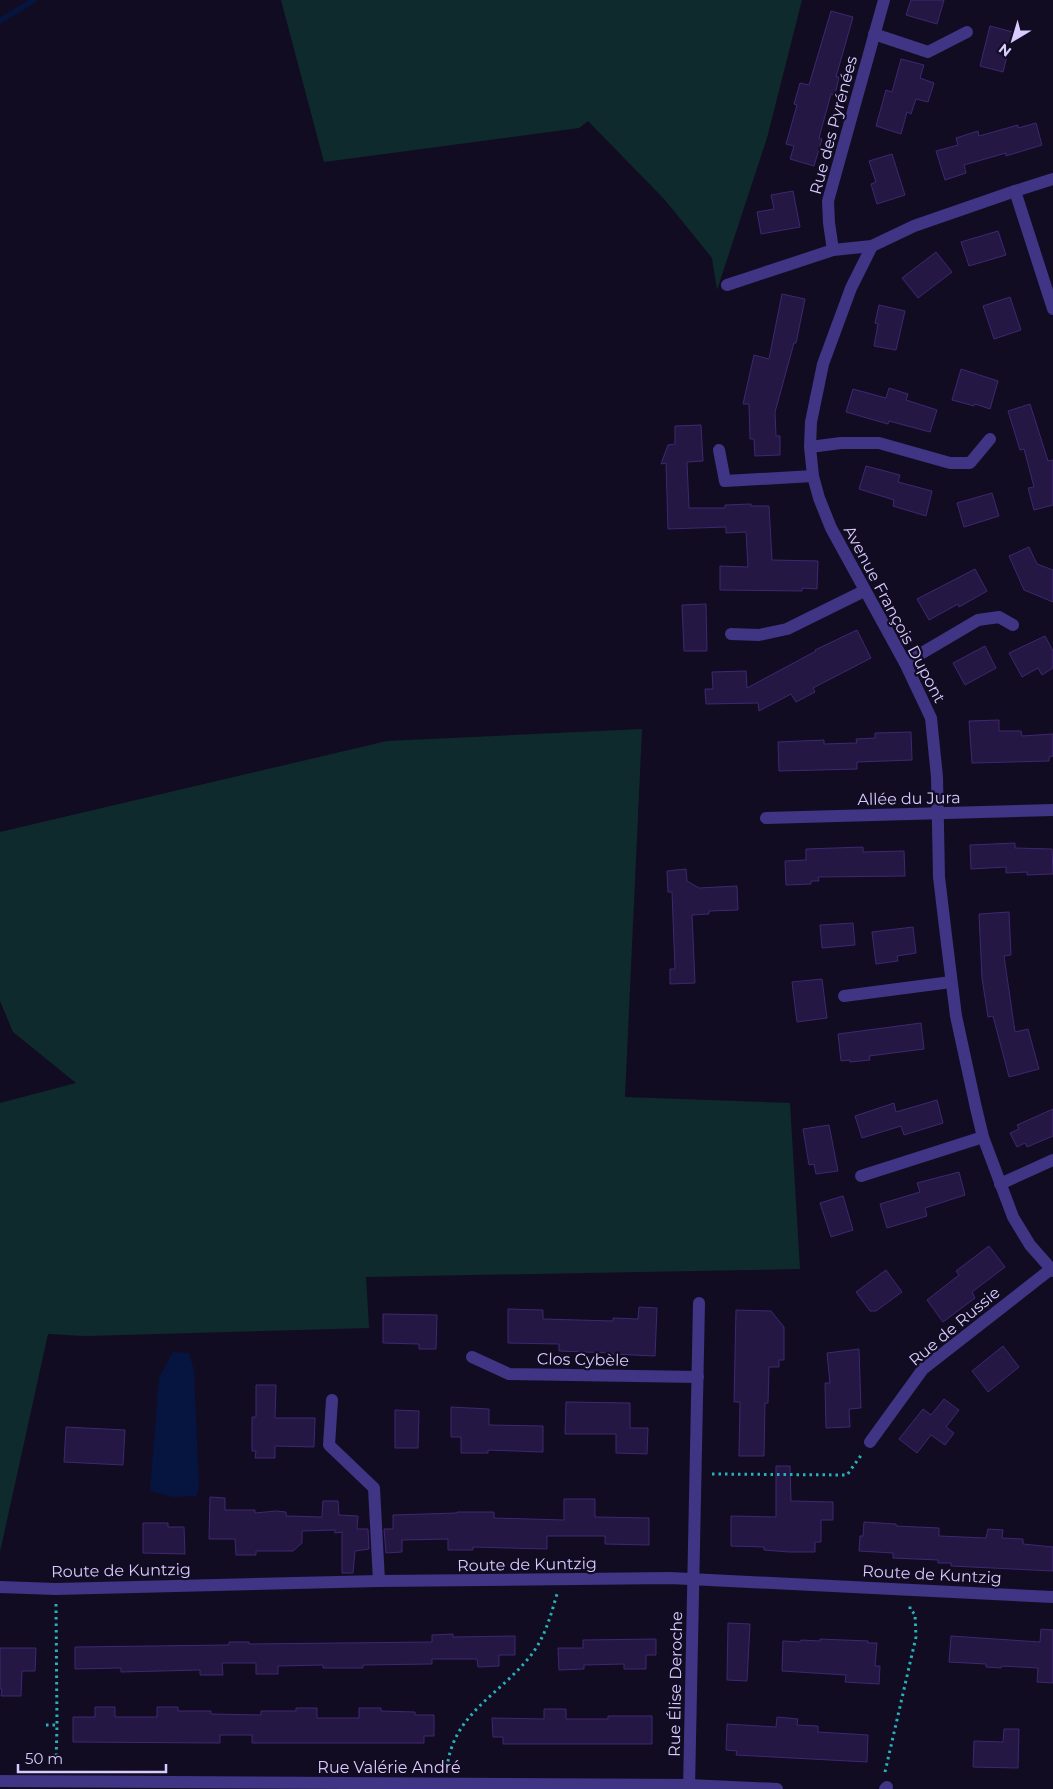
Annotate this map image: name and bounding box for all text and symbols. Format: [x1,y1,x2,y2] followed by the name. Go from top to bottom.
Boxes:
[988,15,1038,65] north arrow
[995,40,1015,61] text: N
[806,54,861,197] street label: Rue des Pyrénées
[840,522,950,707] street label: Avenue François Dupont
[857,788,961,809] street label: Allée du Jura
[905,1283,1004,1370] street label: Rue de Russie
[537,1349,629,1370] street label: Clos Cybèle
[457,1554,597,1575] street label: Route de Kuntzig
[51,1560,191,1581] street label: Route de Kuntzig
[862,1561,1002,1588] street label: Route de Kuntzig
[665,1611,686,1757] street label: Rue Élise Deroche
[18,1742,165,1774] scale bar
[25,1749,63,1768] text: 50 m
[317,1758,461,1777] street label: Rue Valérie André

